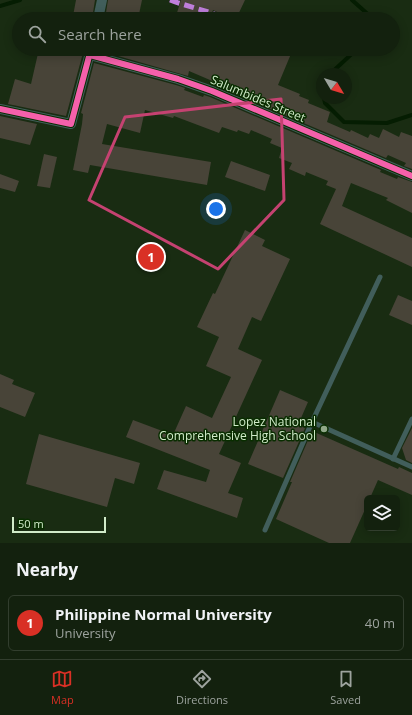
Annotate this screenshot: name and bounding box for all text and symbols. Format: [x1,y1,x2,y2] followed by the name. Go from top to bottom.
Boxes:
[12,12,400,56] search box
[26,23,48,45] icon: search
[58,24,142,44] text: Search here
[316,68,352,104] north arrow
[208,71,308,126] street label: Salumbides Street
[206,199,226,219] your location
[138,242,164,272] pin: 1
[159,413,316,444] place label: Lopez National Comprehensive High School
[319,424,329,434] marker: Lopez National Comprehensive High School
[364,495,400,531] map controls
[364,495,400,531] button: layers
[12,515,106,534] scale bar
[18,516,44,531] text: 50 m
[16,558,78,581] text: Nearby
[55,604,272,624] text: Philippine Normal University
[26,614,34,632] text: 1
[365,614,395,632] text: 40 m
[55,624,115,642] text: University
[51,668,74,707] tab: Map
[176,668,228,707] tab: Directions
[330,668,361,707] tab: Saved

